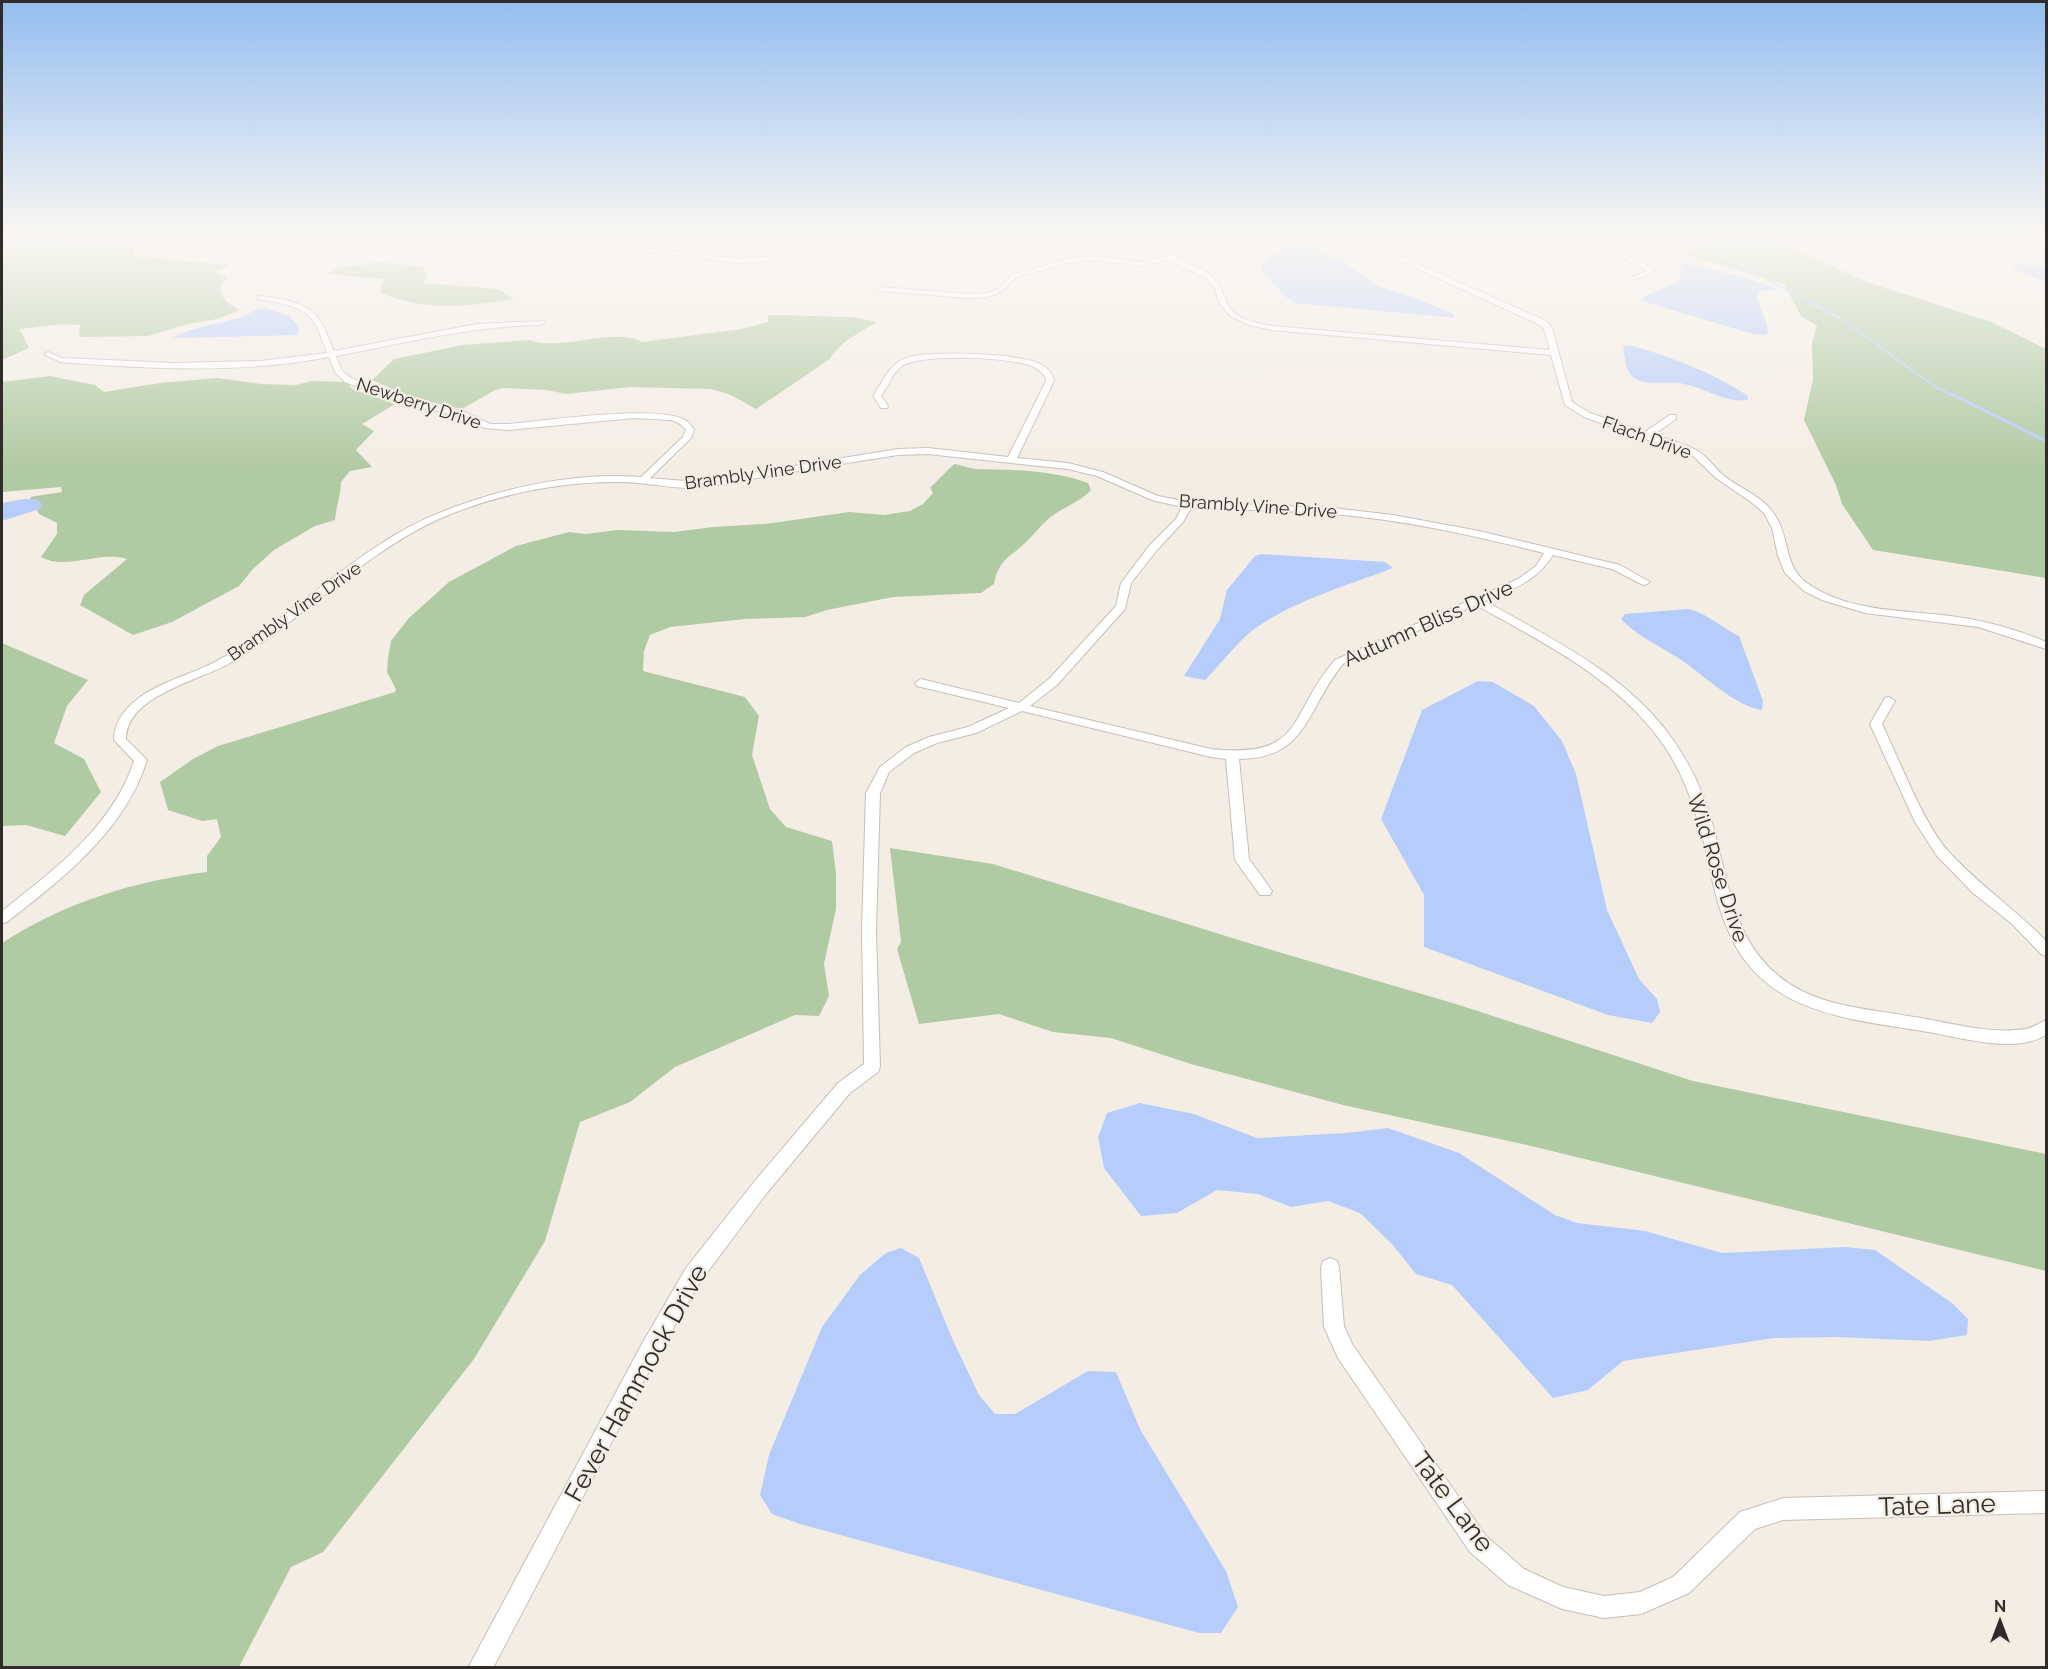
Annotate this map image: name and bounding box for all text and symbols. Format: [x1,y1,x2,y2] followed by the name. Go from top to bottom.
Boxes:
[354,373,484,433] street label: Newberry Drive
[1600,411,1695,463] street label: Flach Drive
[683,451,843,493] street label: Brambly Vine Drive
[1178,490,1338,522] street label: Brambly Vine Drive
[223,557,365,665] street label: Brambly Vine Drive
[1339,574,1517,672] street label: Autumn Bliss Drive
[1682,791,1754,945] street label: Wild Rose Drive
[558,1259,714,1507] street label: Fever Hammock Drive
[1406,1446,1500,1558] street label: Tate Lane
[1878,1488,1996,1522] street label: Tate Lane
[1970,1591,2030,1651] north arrow
[1994,1597,2006,1616] text: N

